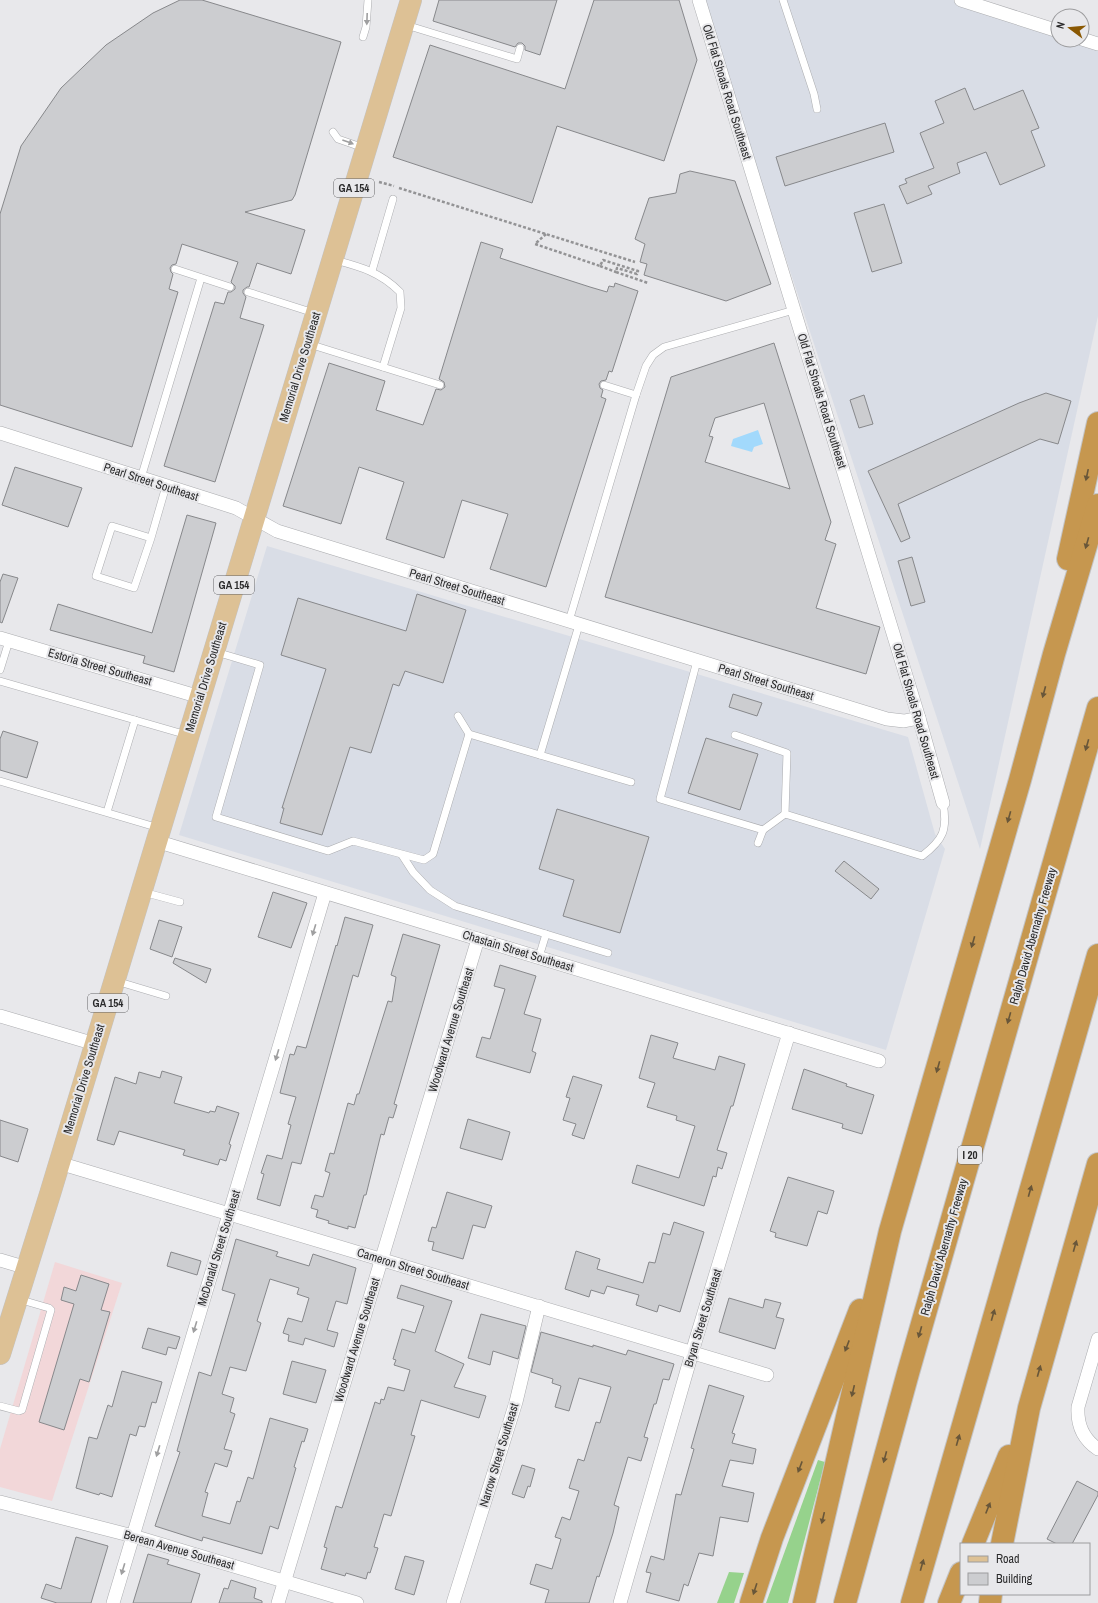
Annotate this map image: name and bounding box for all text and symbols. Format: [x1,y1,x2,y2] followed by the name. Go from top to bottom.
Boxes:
[1050,8,1090,48] north arrow
[363,13,370,25] one-way arrow
[1053,20,1068,30] text: N
[699,22,755,162] street label: Old Flat Shoals Road Southeast
[343,140,355,146] one-way arrow
[334,179,374,197] road number: GA 154
[276,310,324,424] street label: Memorial Drive Southeast
[794,331,850,471] street label: Old Flat Shoals Road Southeast
[101,459,201,505] street label: Pearl Street Southeast
[1083,469,1089,481] one-way arrow
[1084,537,1090,549] one-way arrow
[407,565,507,609] street label: Pearl Street Southeast
[214,576,254,594] road number: GA 154
[182,620,230,734] street label: Memorial Drive Southeast
[889,641,943,781] street label: Old Flat Shoals Road Southeast
[46,645,154,690] street label: Estoria Street Southeast
[716,660,816,704] street label: Pearl Street Southeast
[1040,686,1046,698] one-way arrow
[1084,739,1090,751] one-way arrow
[1006,811,1012,823] one-way arrow
[1006,866,1060,1006] street label: Ralph David Abernathy Freeway
[311,924,317,936] one-way arrow
[460,926,576,976] street label: Chastain Street Southeast
[970,936,976,948] one-way arrow
[424,966,478,1094] street label: Woodward Avenue Southeast
[88,994,128,1012] road number: GA 154
[1006,1012,1012,1024] one-way arrow
[60,1022,108,1136] street label: Memorial Drive Southeast
[274,1049,280,1061] one-way arrow
[935,1061,941,1073] one-way arrow
[958,1146,982,1164] road number: I 20
[917,1177,971,1317] street label: Ralph David Abernathy Freeway
[1027,1184,1033,1197] one-way arrow
[194,1188,244,1308] street label: McDonald Street Southeast
[1072,1240,1078,1252] one-way arrow
[355,1244,471,1294] street label: Cameron Street Southeast
[680,1267,726,1369] street label: Bryan Street Southeast
[330,1276,384,1404] street label: Woodward Avenue Southeast
[990,1309,996,1321] one-way arrow
[192,1321,198,1333] one-way arrow
[917,1326,923,1338] one-way arrow
[843,1340,849,1352] one-way arrow
[1036,1365,1042,1377] one-way arrow
[850,1385,856,1397] one-way arrow
[476,1401,522,1509] street label: Narrow Street Southeast
[955,1434,961,1446] one-way arrow
[155,1446,161,1458] one-way arrow
[882,1451,888,1463] one-way arrow
[796,1461,802,1473] one-way arrow
[985,1501,991,1513] one-way arrow
[820,1512,826,1524] one-way arrow
[122,1527,236,1573] street label: Berean Avenue Southeast
[960,1543,1090,1595] legend
[996,1551,1020,1567] text: Road
[919,1559,925,1571] one-way arrow
[120,1564,126,1576] one-way arrow
[996,1571,1033,1587] text: Building
[752,1583,758,1595] one-way arrow

